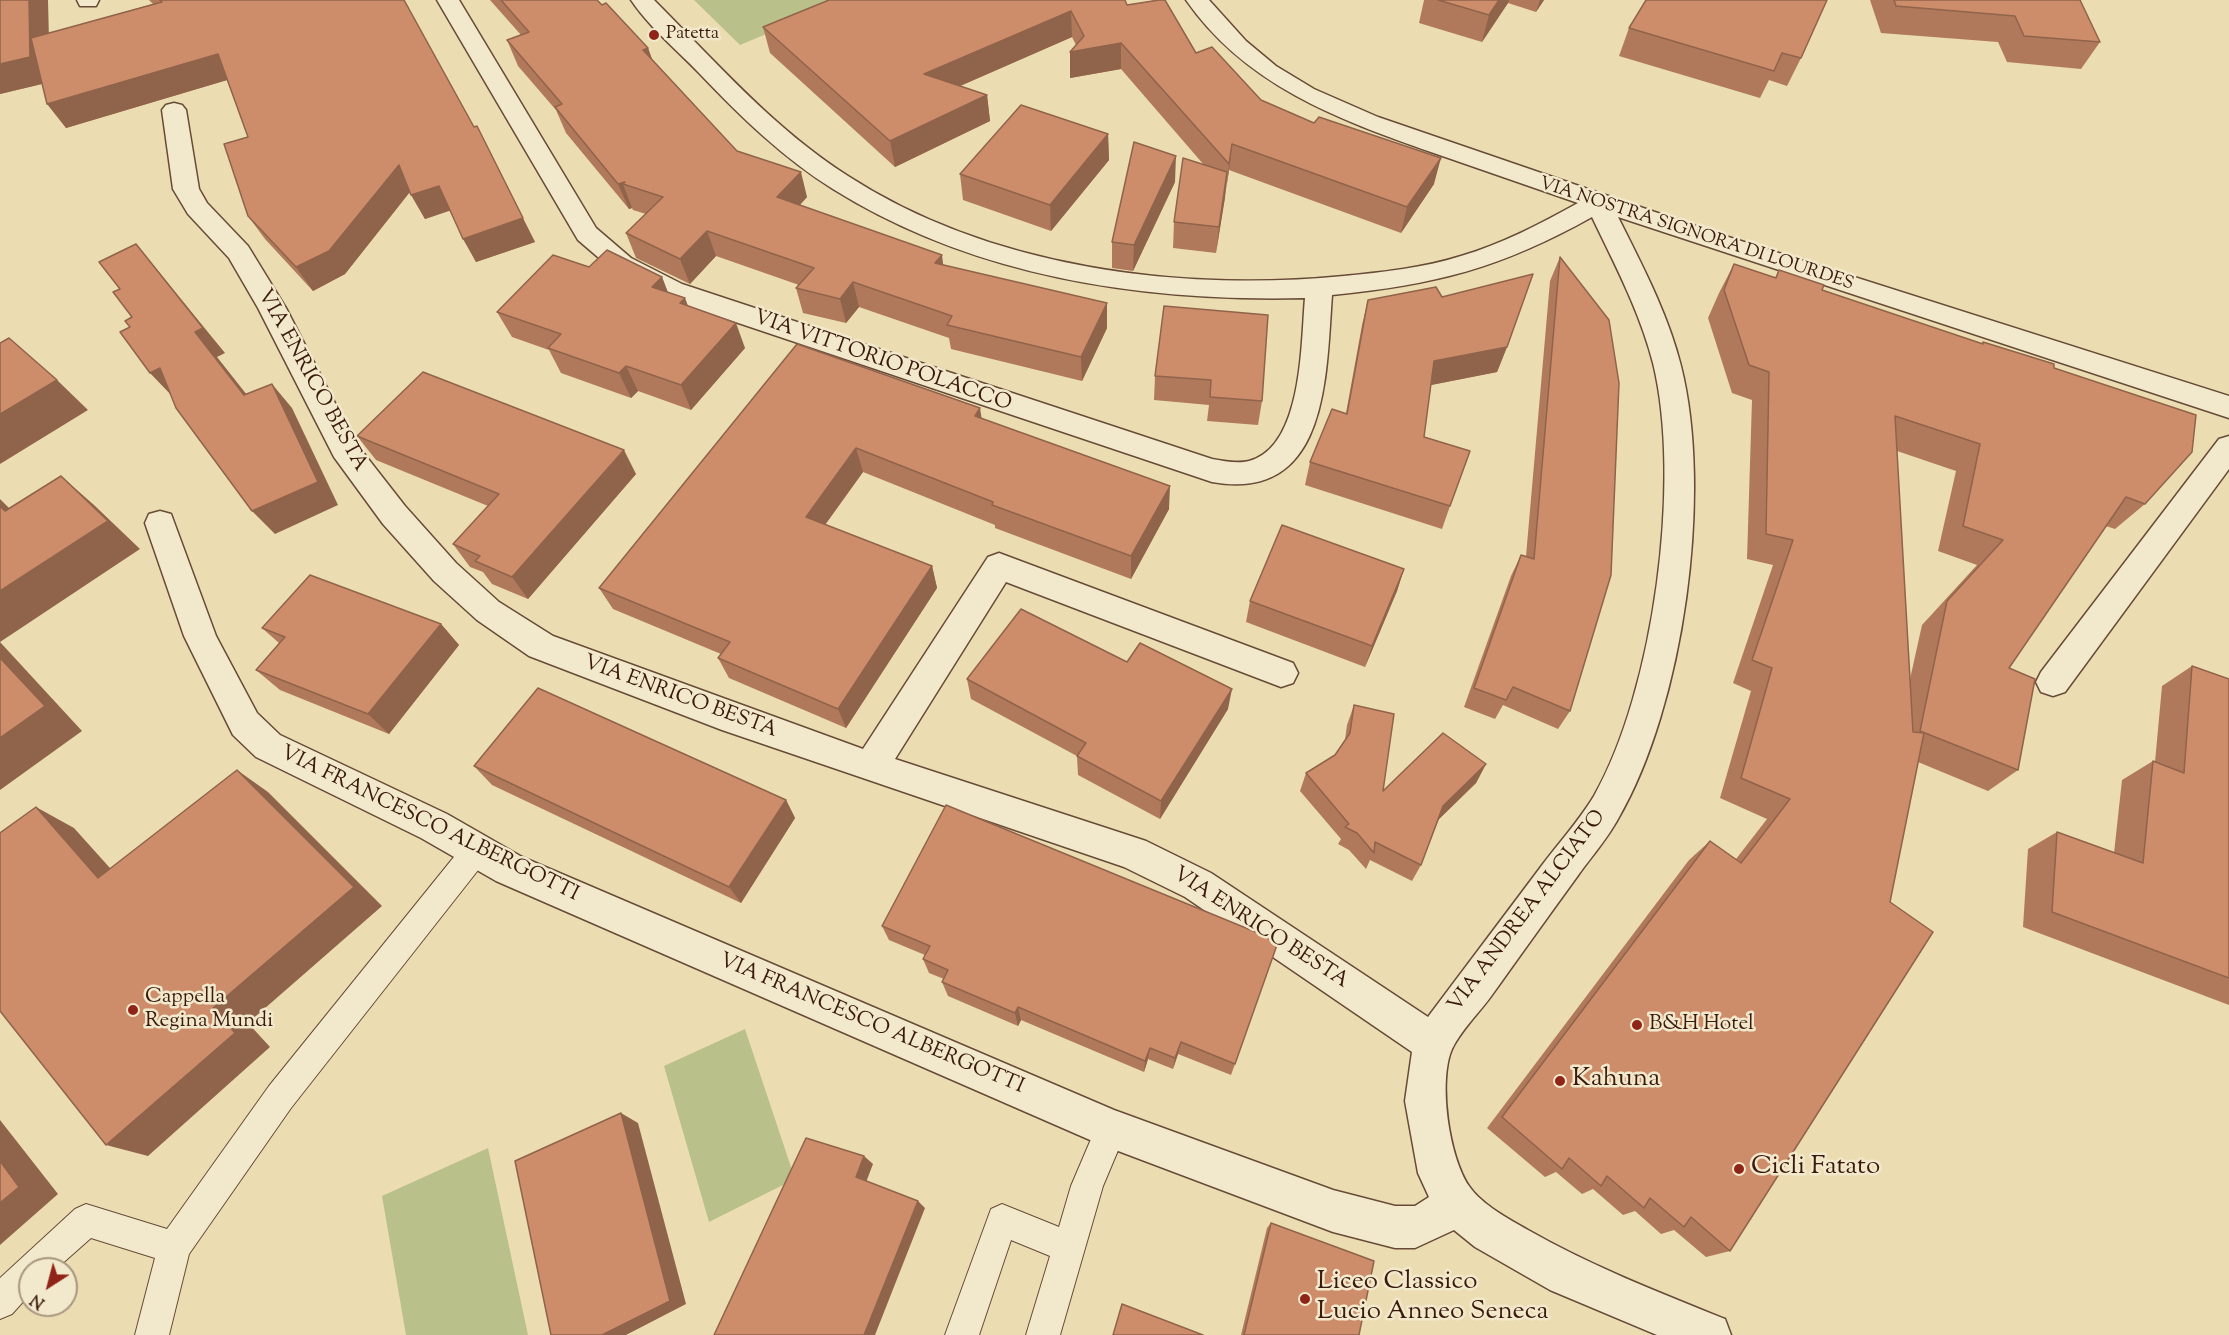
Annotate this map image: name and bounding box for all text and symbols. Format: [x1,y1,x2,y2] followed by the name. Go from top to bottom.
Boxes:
[666,24,719,46] place label: Patetta
[647,28,661,42] marker: Patetta
[1536,174,1856,296] street label: VIA NOSTRA SIGNORA DI LOURDES
[250,285,372,477] street label: VIA ENRICO BESTA
[750,306,1014,418] street label: VIA VITTORIO POLACCO
[580,651,780,745] street label: VIA ENRICO BESTA
[276,742,582,908] street label: VIA FRANCESCO ALBERGOTTI
[1444,806,1612,1018] street label: VIA ANDREA ALCIATO
[1167,863,1353,995] street label: VIA ENRICO BESTA
[715,949,1027,1101] street label: VIA FRANCESCO ALBERGOTTI
[145,985,273,1035] place label: Cappella Regina Mundi
[126,1003,140,1017] marker: Cappella Regina Mundi
[1649,1012,1754,1038] place label: B&H Hotel
[1630,1018,1644,1032] marker: B&H Hotel
[1572,1065,1660,1097] place label: Kahuna
[1553,1074,1567,1088] marker: Kahuna
[1751,1153,1880,1185] place label: Cicli Fatato
[1732,1162,1746,1176] marker: Cicli Fatato
[18,1257,78,1317] north arrow
[1317,1268,1548,1330] place label: Liceo Classico Lucio Anneo Seneca
[26,1287,50,1313] text: N
[1298,1292,1312,1306] marker: Liceo Classico Lucio Anneo Seneca

